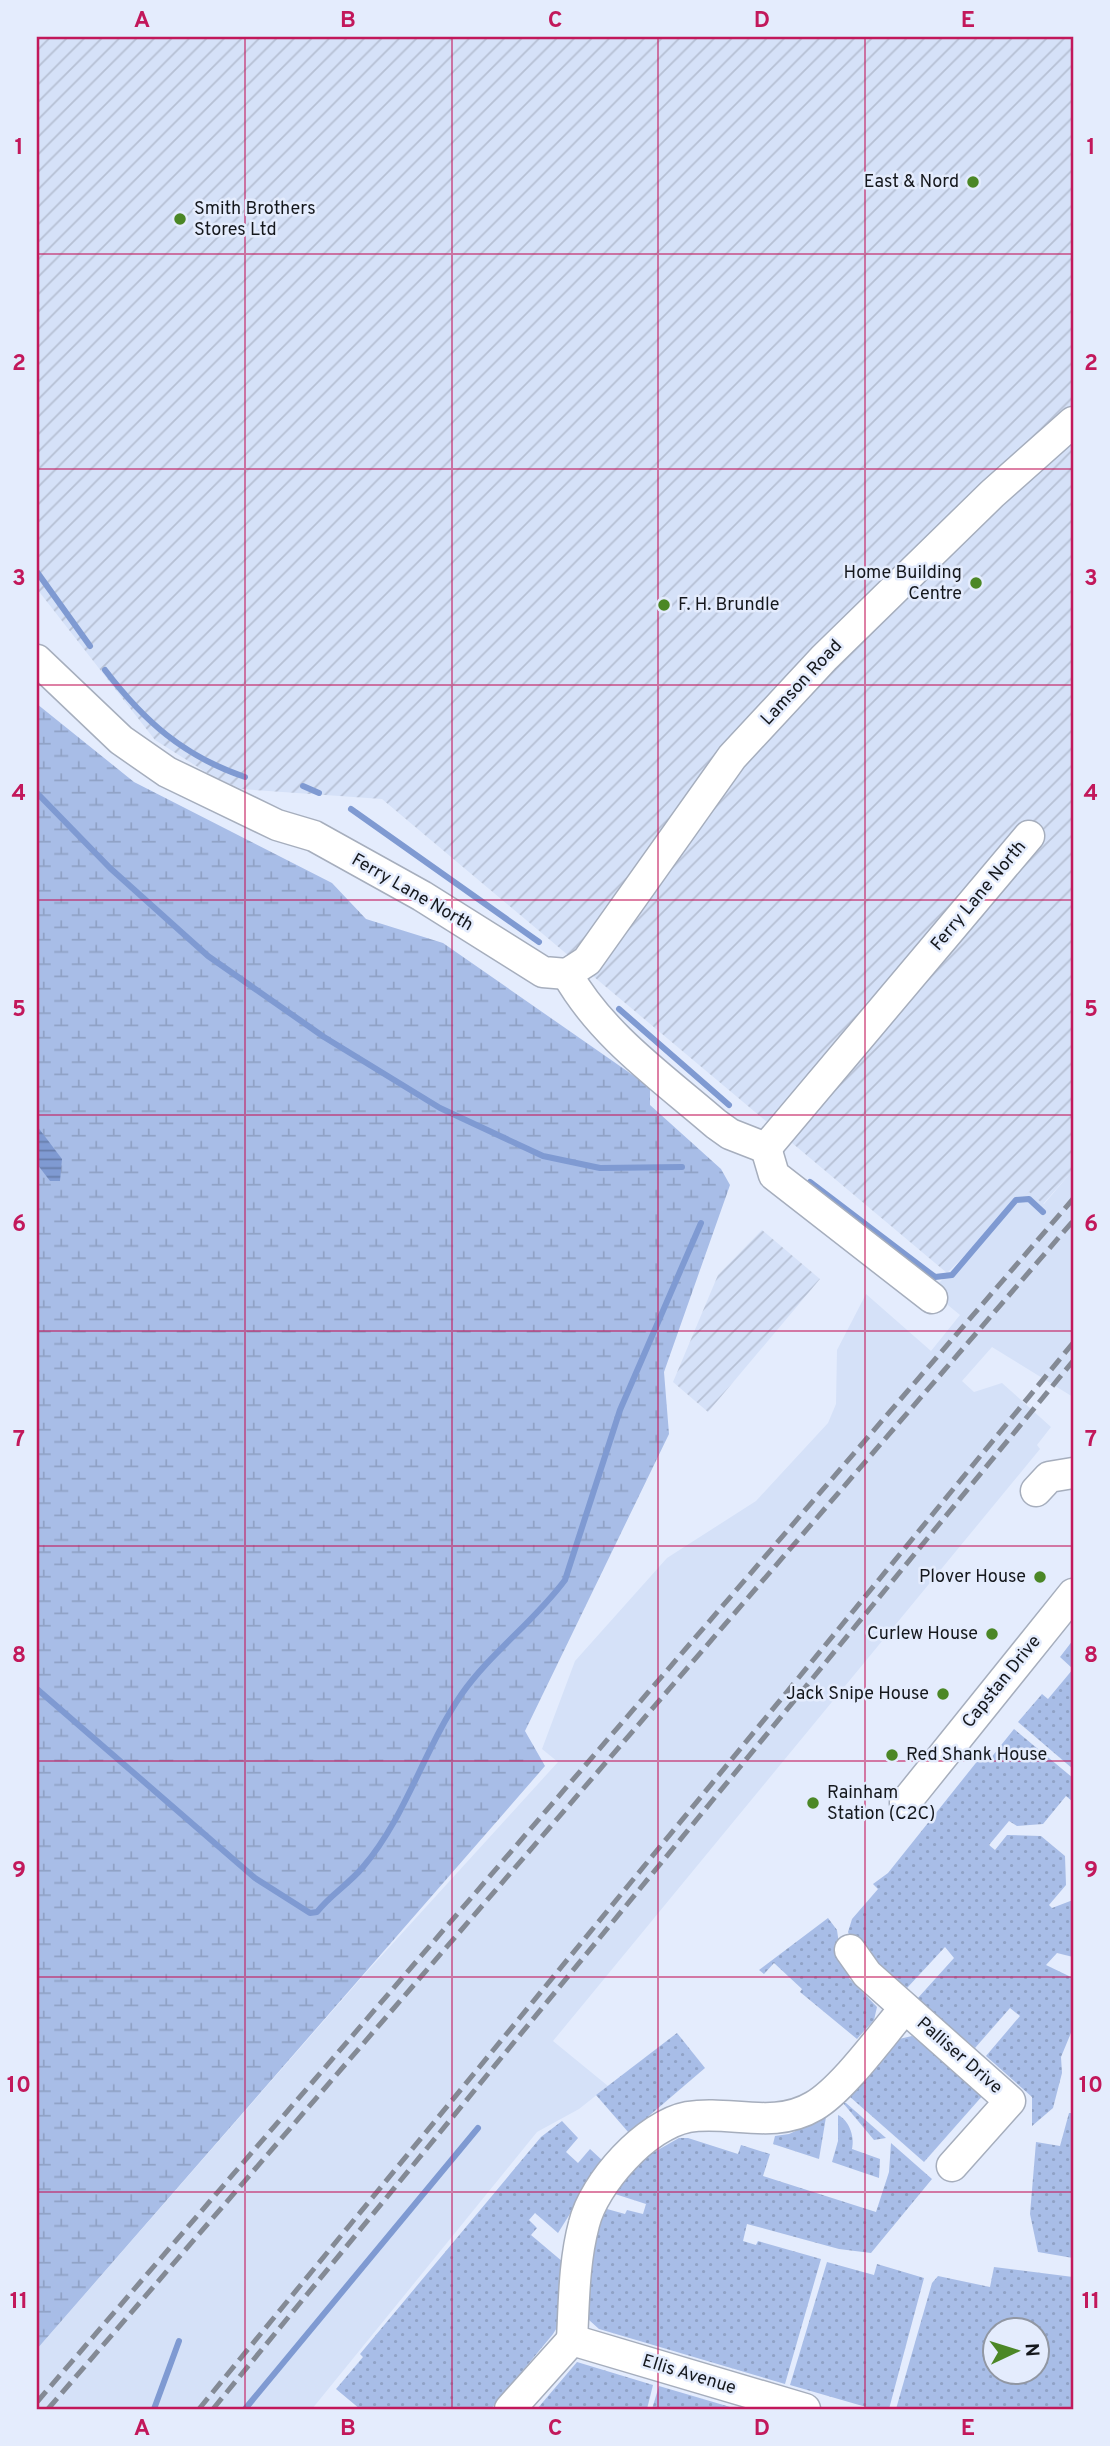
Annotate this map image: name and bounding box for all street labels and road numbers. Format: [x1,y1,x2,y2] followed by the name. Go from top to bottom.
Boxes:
[756,635,848,731] street label: Lamson Road
[926,836,1032,956] street label: Ferry Lane North
[347,849,477,937] street label: Ferry Lane North
[958,1631,1046,1733] street label: Capstan Drive
[911,2012,1007,2100] street label: Palliser Drive
[639,2350,739,2400] street label: Ellis Avenue

